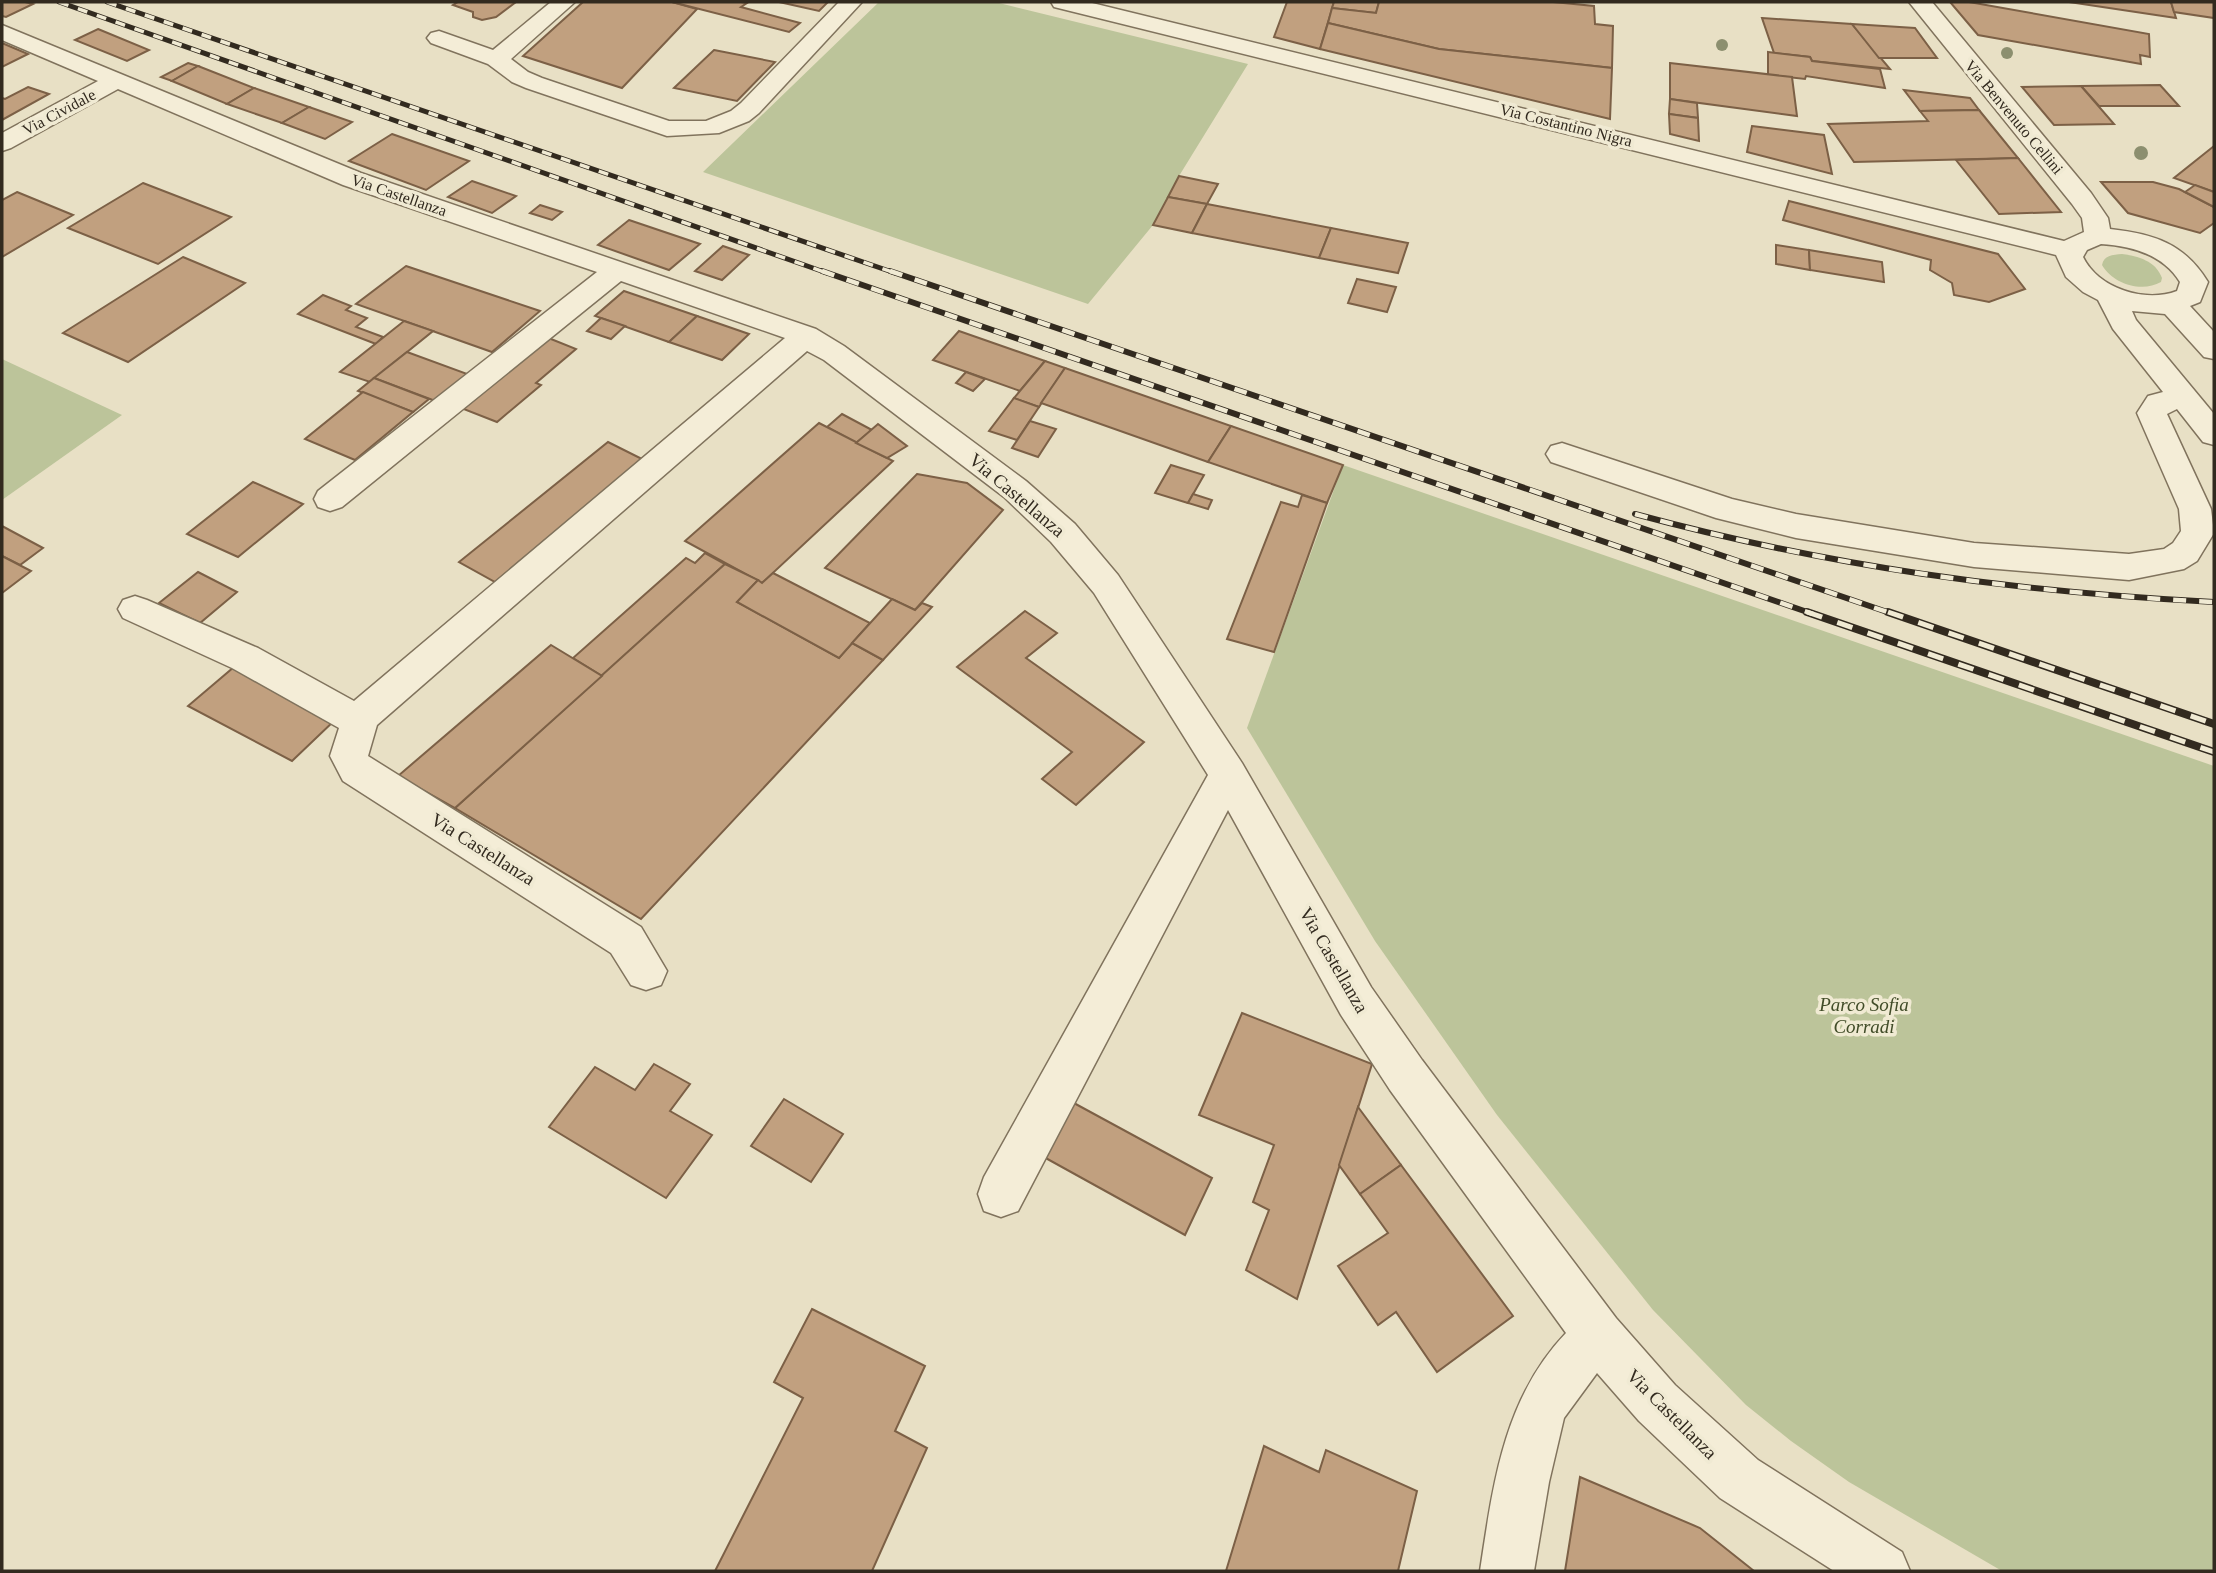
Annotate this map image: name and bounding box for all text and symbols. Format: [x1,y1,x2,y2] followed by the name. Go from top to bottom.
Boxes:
[1962,57,2067,178] street label: Via Benvenuto Cellini
[20,86,98,138] street label: Via Cividale
[1498,100,1634,151] street label: Via Costantino Nigra
[349,171,449,219] street label: Via Castellanza
[965,449,1070,542] street label: Via Castellanza
[427,809,539,890] street label: Via Castellanza
[1295,903,1373,1017] street label: Via Castellanza
[1818,994,1909,1037] park label: Parco Sofia Corradi
[1623,1365,1722,1464] street label: Via Castellanza

